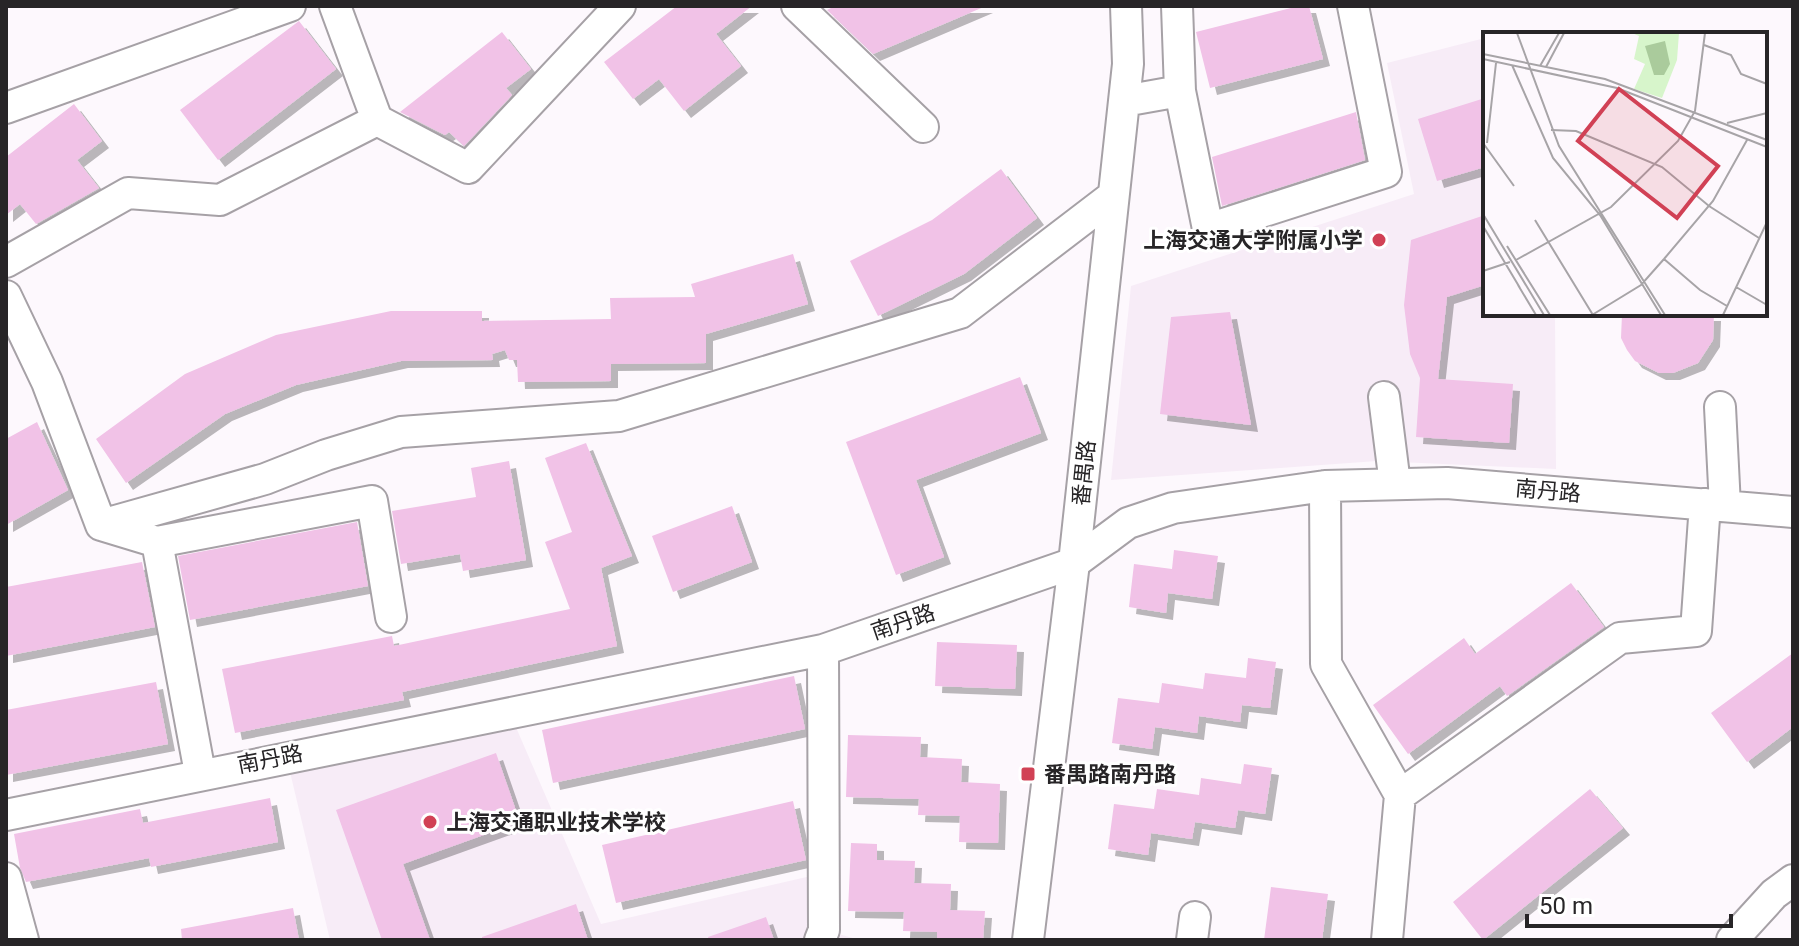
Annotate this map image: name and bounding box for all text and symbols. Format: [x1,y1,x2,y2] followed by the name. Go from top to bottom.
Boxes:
[1483,32,1767,316] inset map
[1143,228,1363,253] place label: 上海交通大学附属小学
[1370,231,1388,249] marker: 上海交通大学附属小学
[1068,439,1100,507] street label: 番禺路
[1514,476,1582,506] street label: 南丹路
[868,599,938,645] street label: 南丹路
[235,740,305,778] street label: 南丹路
[1044,762,1176,787] place label: 番禺路南丹路
[1019,765,1037,783] marker: 番禺路南丹路
[446,810,666,835] place label: 上海交通职业技术学校
[421,813,439,831] marker: 上海交通职业技术学校
[1527,878,1731,928] scale bar
[1539,892,1593,920] text: 50 m

